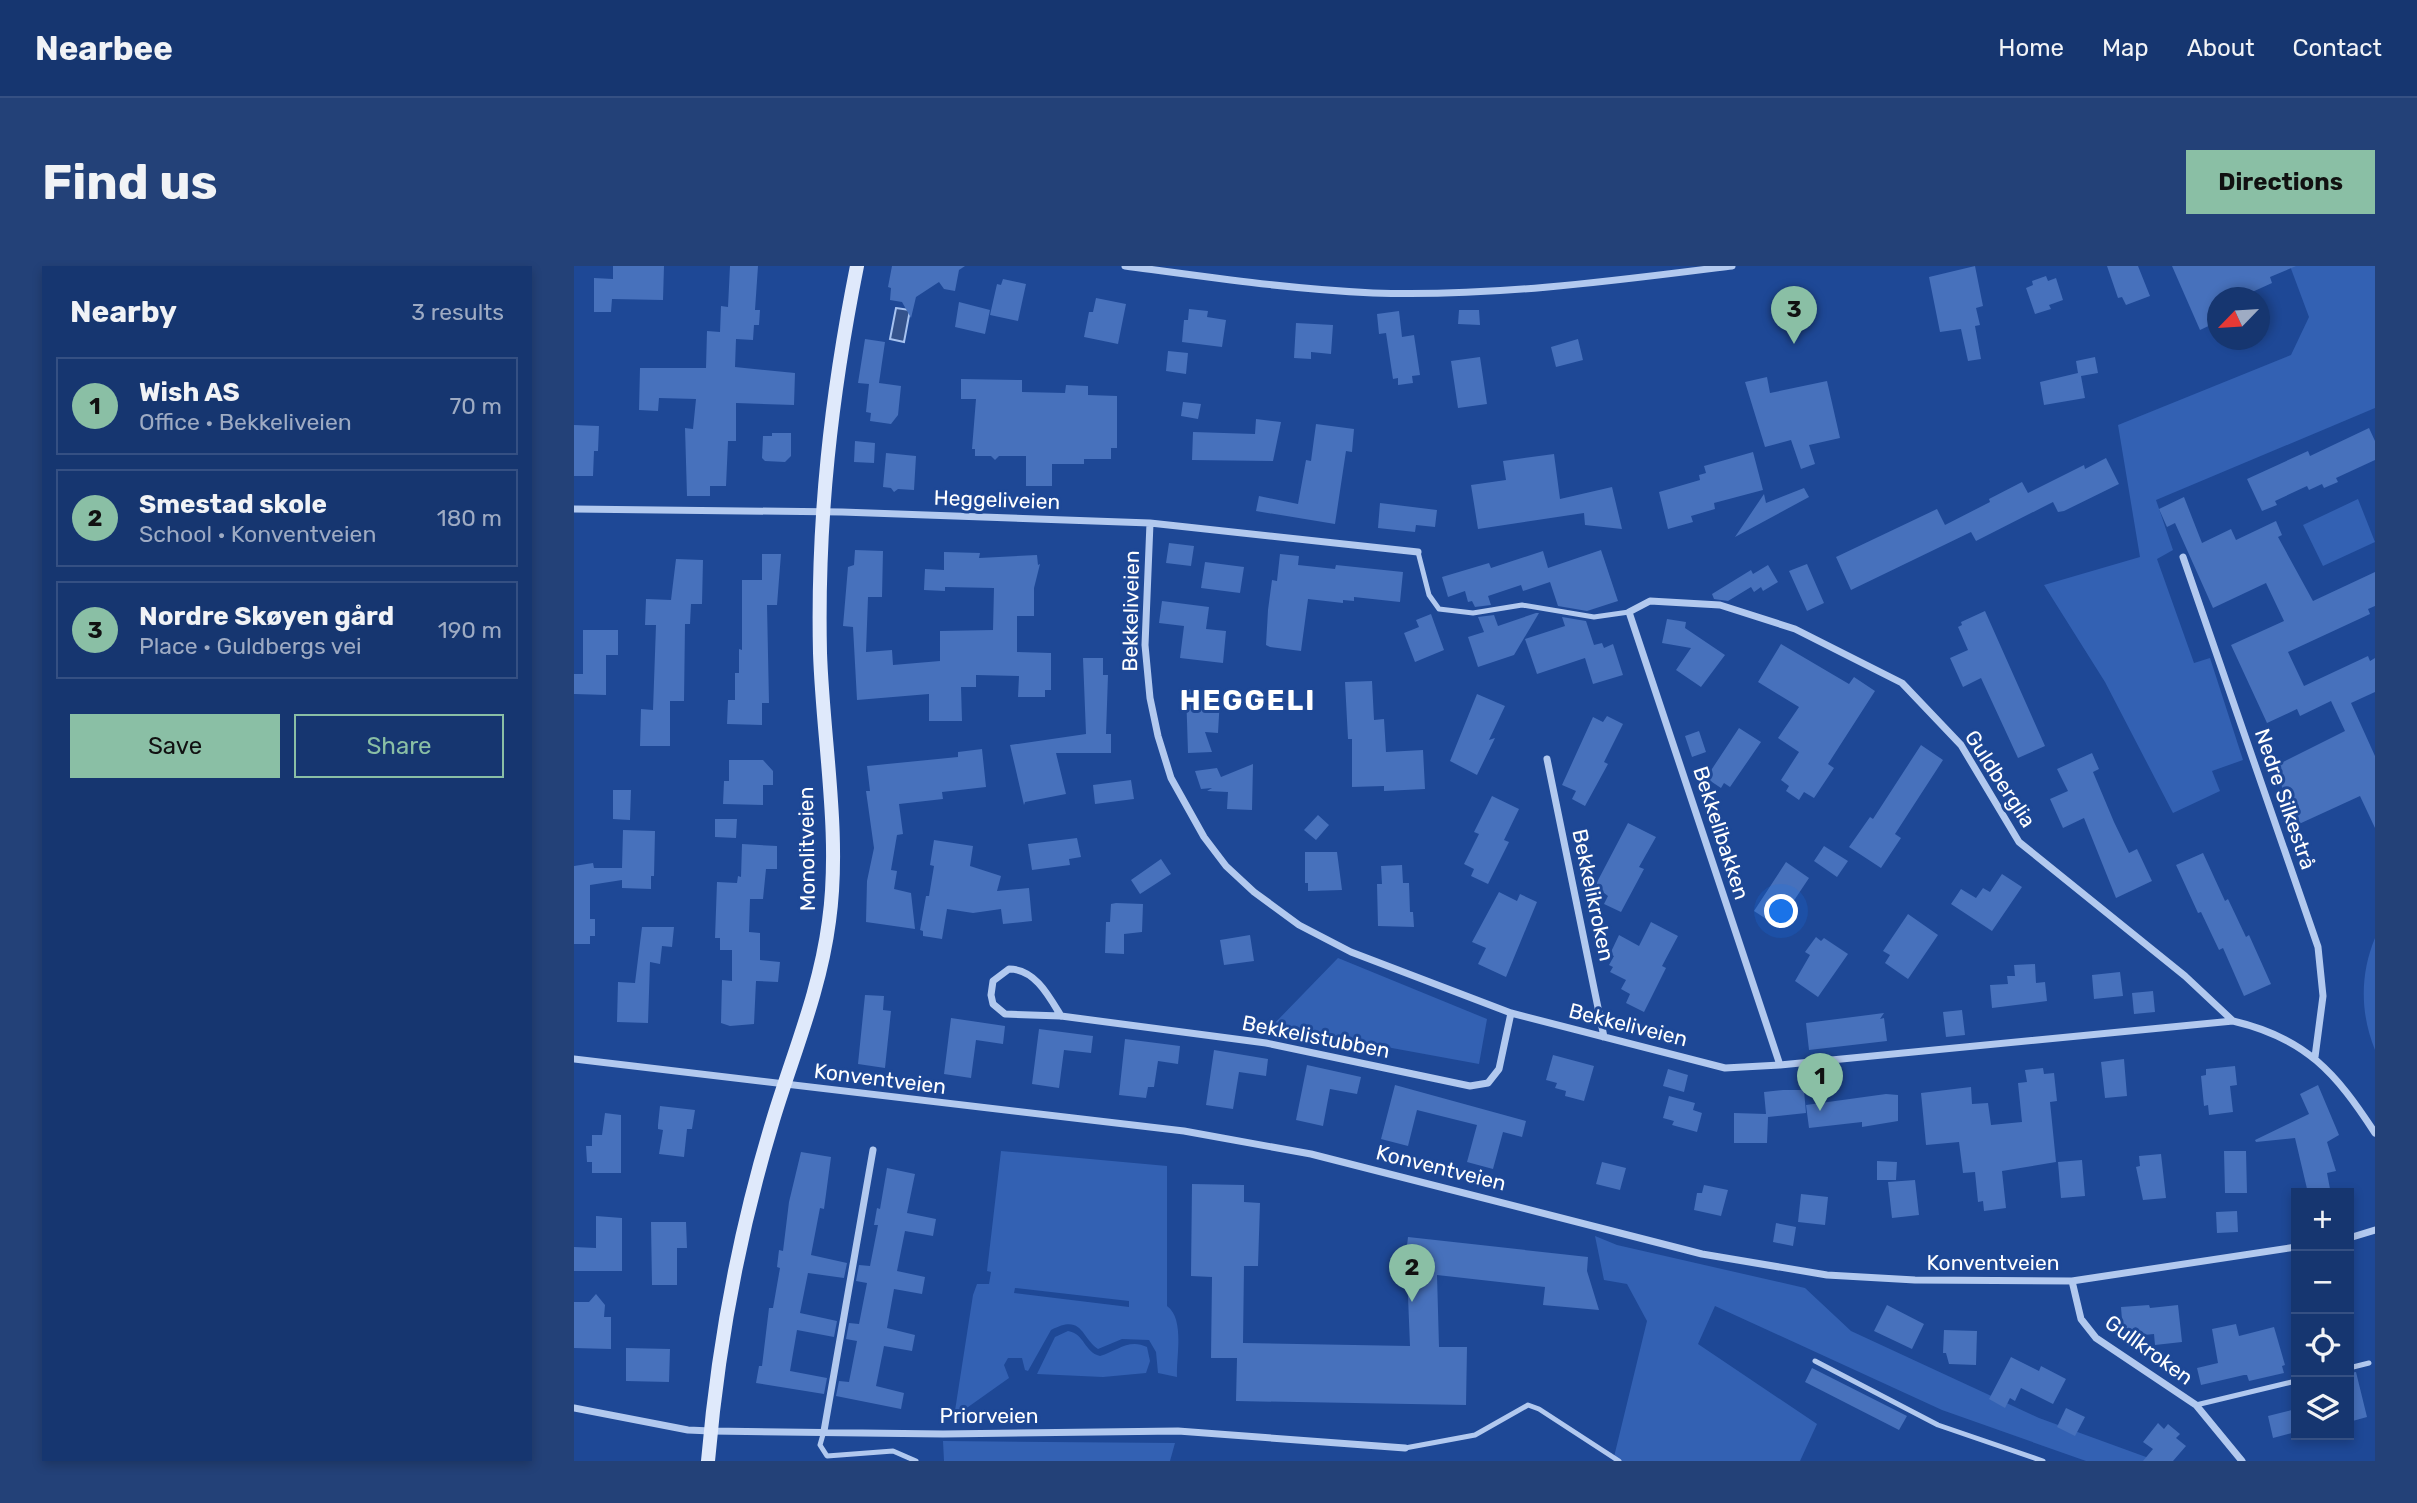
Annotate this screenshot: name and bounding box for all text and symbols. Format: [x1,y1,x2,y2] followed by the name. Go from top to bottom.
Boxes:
[35,29,173,68] text: Nearbee
[1998,34,2064,62] text: Home
[2102,34,2149,62] text: Map
[2187,34,2255,62] text: About
[2293,34,2382,62] text: Contact
[2186,150,2375,214] button: Directions
[42,153,218,211] text: Find us
[1771,286,1817,344] pin: 3
[2207,287,2270,350] north arrow
[70,294,177,330] text: Nearby
[411,298,504,326] text: 3 results
[139,377,240,408] text: Wish AS
[89,392,101,420] text: 1
[450,392,502,420] text: 70 m
[139,408,352,436] text: Office · Bekkeliveien
[933,485,1061,514] street label: Heggeliveien
[139,489,327,520] text: Smestad skole
[88,504,102,532] text: 2
[437,504,502,532] text: 180 m
[139,520,376,548] text: School · Konventveien
[1117,550,1144,672] street label: Bekkeliveien
[139,601,394,632] text: Nordre Skøyen gård
[87,616,103,644] text: 3
[438,616,502,644] text: 190 m
[139,632,362,660] text: Place · Guldbergs vei
[1180,684,1316,717] district label: HEGGELI
[70,714,280,778] button: Save
[294,714,504,778] button: Share
[1960,725,2041,832] street label: Guldberglia
[2250,725,2321,872] street label: Nedre Silkestrå
[1688,763,1755,903] street label: Bekkelibakken
[793,787,820,911] street label: Monolitveien
[1567,827,1620,963] street label: Bekkelikroken
[1764,894,1798,928] your location
[1566,998,1690,1051] street label: Bekkeliveien
[1240,1010,1392,1063] street label: Bekkelistubben
[1797,1053,1843,1111] pin: 1
[813,1058,948,1099] street label: Konventveien
[1374,1139,1509,1196] street label: Konventveien
[2291,1188,2354,1440] map controls
[2291,1188,2354,1251] button: +
[1389,1244,1435,1302] pin: 2
[1927,1250,2059,1275] street label: Konventveien
[2291,1251,2354,1314] button: −
[2100,1309,2198,1390] street label: Gullkroken
[2291,1314,2354,1377] button: locate
[2291,1377,2354,1440] button: layers
[939,1403,1039,1428] street label: Priorveien

